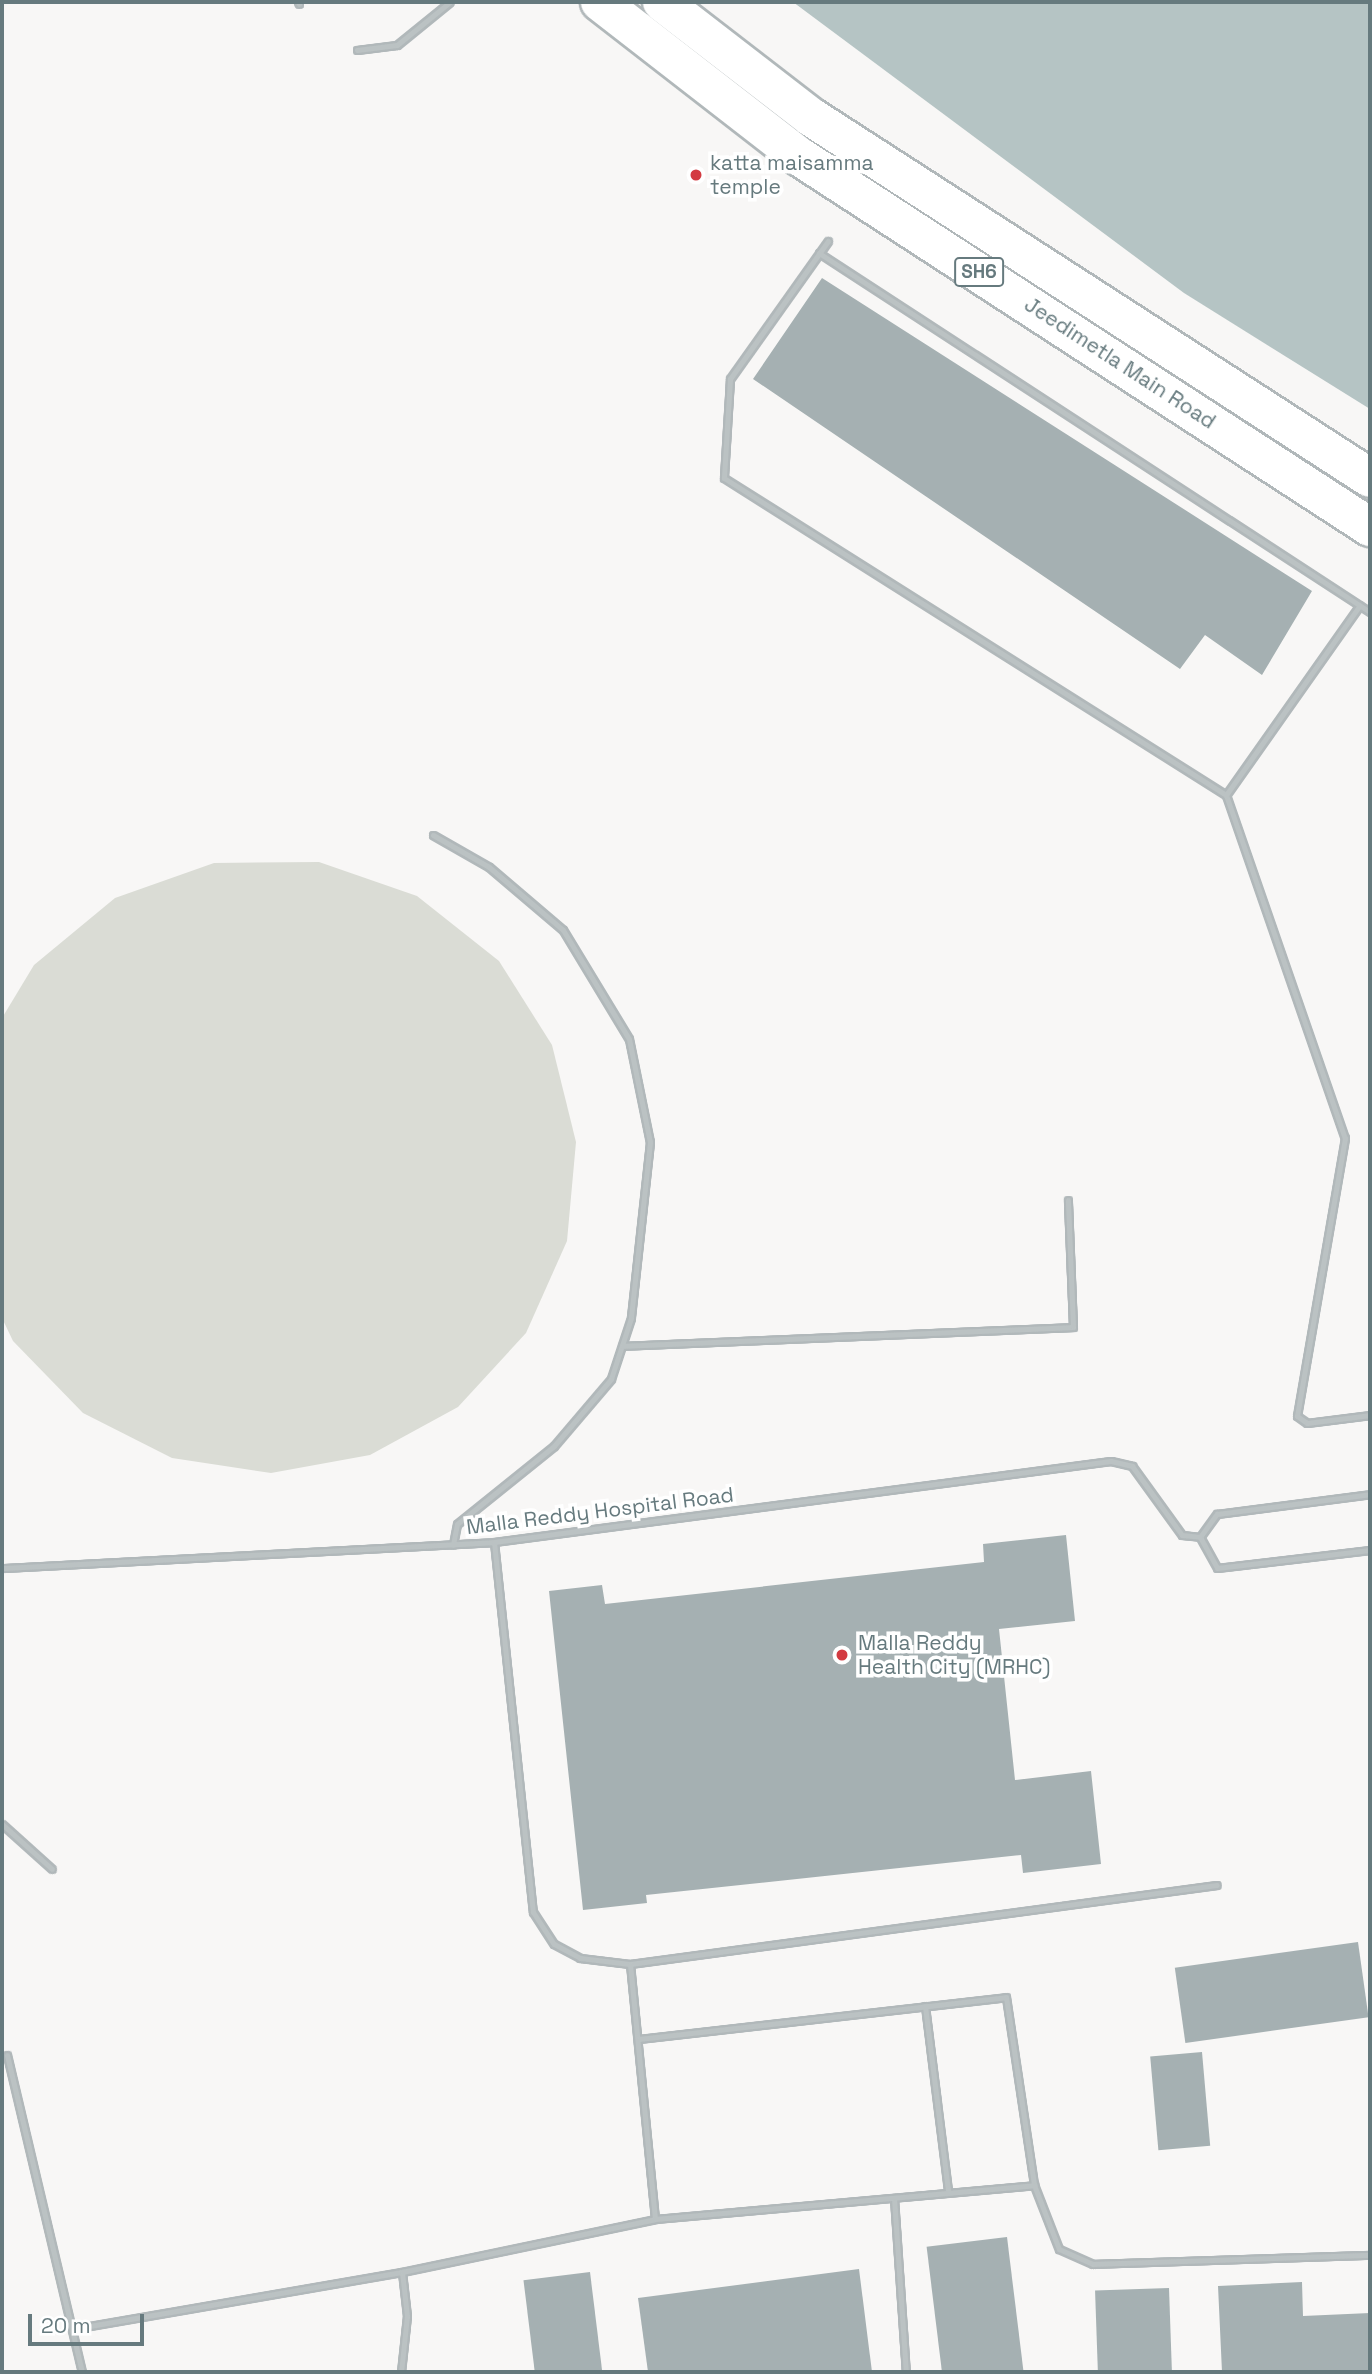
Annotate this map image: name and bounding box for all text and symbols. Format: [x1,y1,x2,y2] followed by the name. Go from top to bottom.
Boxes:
[710,150,874,200] place label: katta maisamma temple
[688,167,704,183] marker: katta maisamma temple
[953,256,1005,288] road number: SH6
[1020,292,1220,434] street label: Jeedimetla Main Road
[465,1482,735,1540] street label: Malla Reddy Hospital Road
[858,1630,1050,1680] place label: Malla Reddy Health City (MRHC)
[832,1645,852,1665] marker: Malla Reddy Health City (MRHC)
[32,2300,147,2344] scale bar
[41,2312,91,2339] text: 20 m

